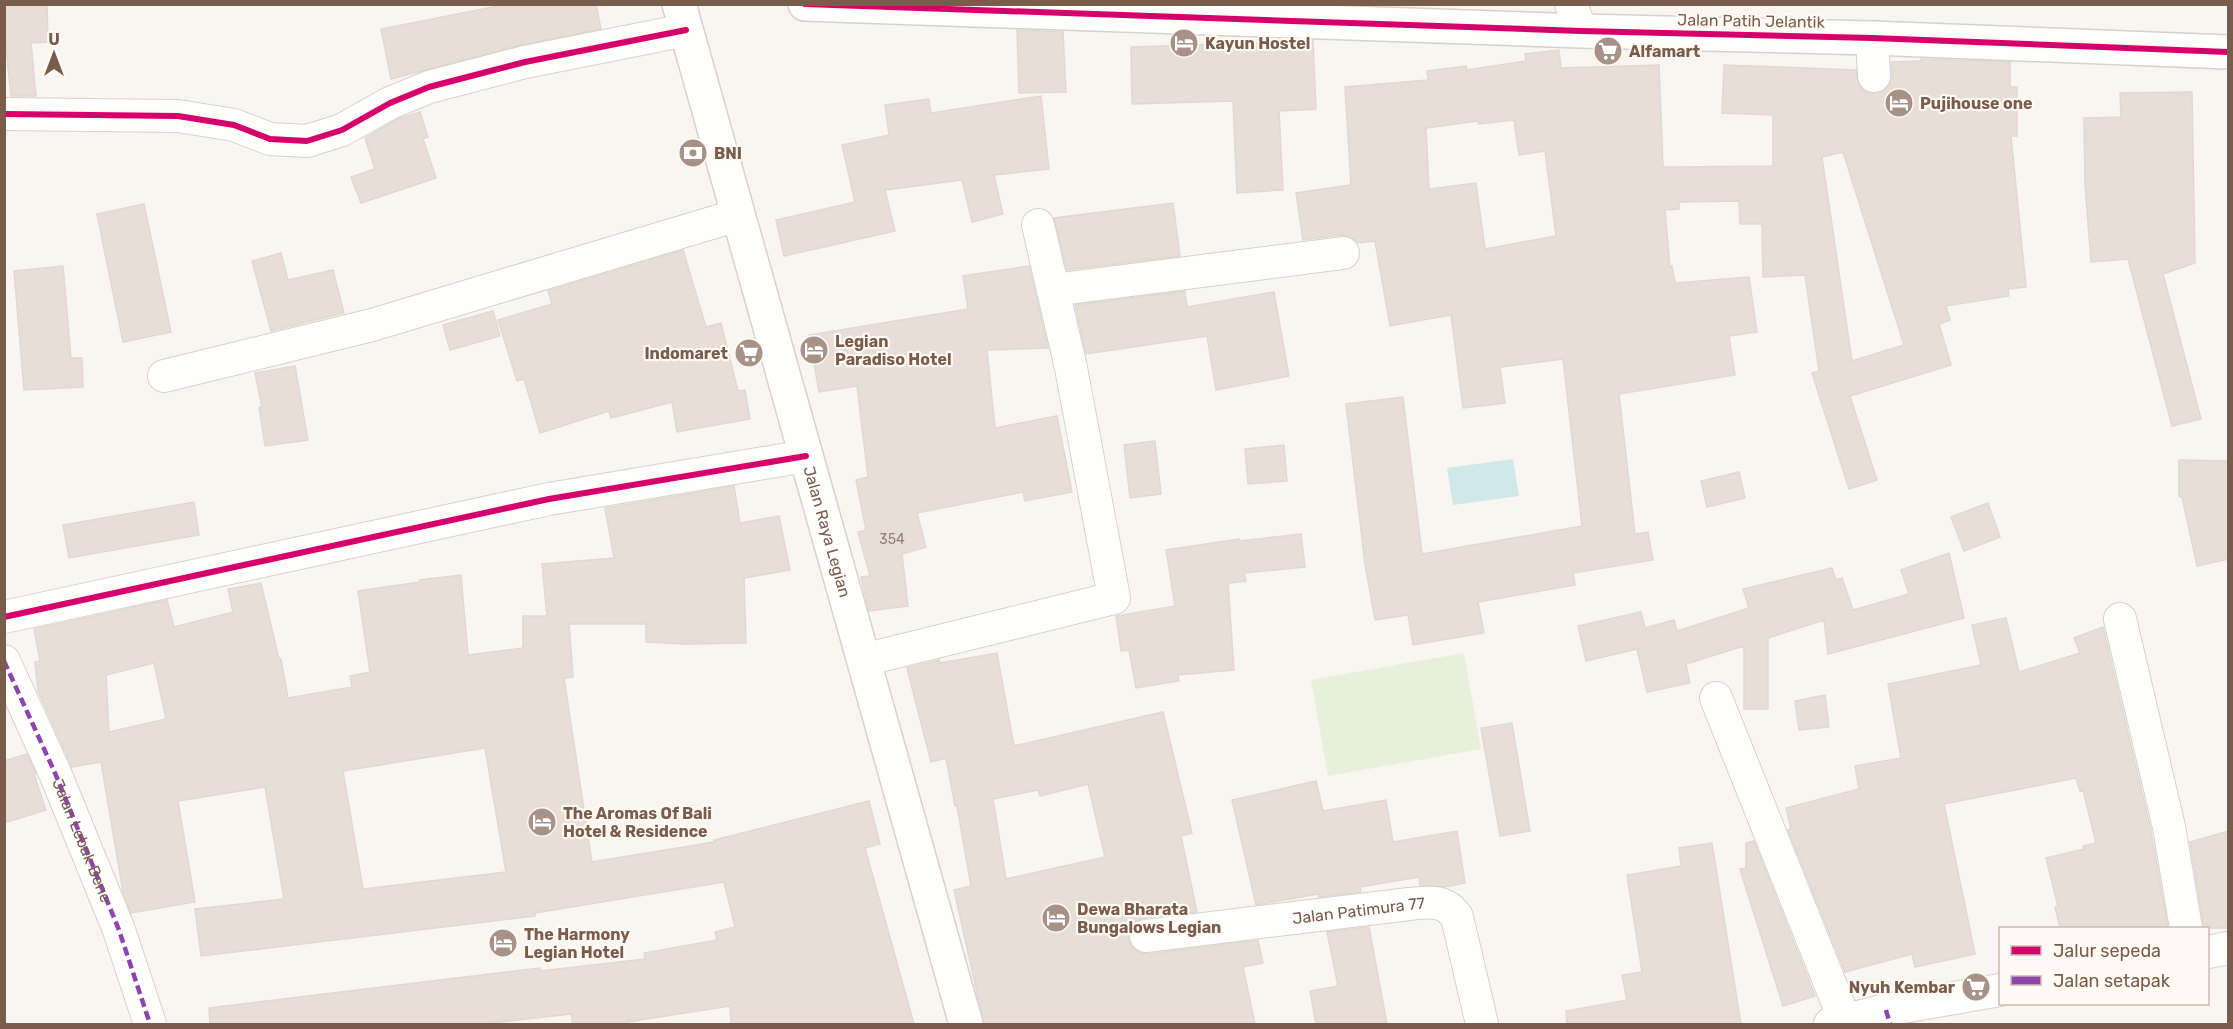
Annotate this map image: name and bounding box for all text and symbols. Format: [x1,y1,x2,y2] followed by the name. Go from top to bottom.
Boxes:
[1677,10,1826,32] street label: Jalan Patih Jelantik
[24,24,84,84] north arrow
[1168,27,1200,59] hotel icon: Kayun Hostel
[48,30,60,49] text: U
[1205,34,1310,53] place label: Kayun Hostel
[1592,35,1624,67] supermarket icon: Alfamart
[1629,42,1701,61] place label: Alfamart
[1883,87,1915,119] hotel icon: Pujihouse one
[1920,94,2032,113] place label: Pujihouse one
[677,137,709,169] bank icon: BNI
[714,144,742,163] place label: BNI
[835,332,952,369] place label: Legian Paradiso Hotel
[798,334,830,366] hotel icon: Legian Paradiso Hotel
[733,337,765,369] supermarket icon: Indomaret
[644,344,729,363] place label: Indomaret
[800,464,855,599] street label: Jalan Raya Legian
[879,531,905,548] house number: 354
[49,776,116,905] street label: Jalan Lebak Bene
[563,804,712,841] place label: The Aromas Of Bali Hotel & Residence
[526,806,558,838] hotel icon: The Aromas Of Bali Hotel & Residence
[1291,893,1426,928] street label: Jalan Patimura 77
[1077,900,1221,937] place label: Dewa Bharata Bungalows Legian
[1040,902,1072,934] hotel icon: Dewa Bharata Bungalows Legian
[524,925,630,962] place label: The Harmony Legian Hotel
[487,927,519,959] hotel icon: The Harmony Legian Hotel
[1999,927,2209,1005] legend
[2053,940,2161,962] text: Jalur sepeda
[2053,970,2171,992] text: Jalan setapak
[1960,971,1992,1003] supermarket icon: Nyuh Kembar
[1849,978,1956,997] place label: Nyuh Kembar

